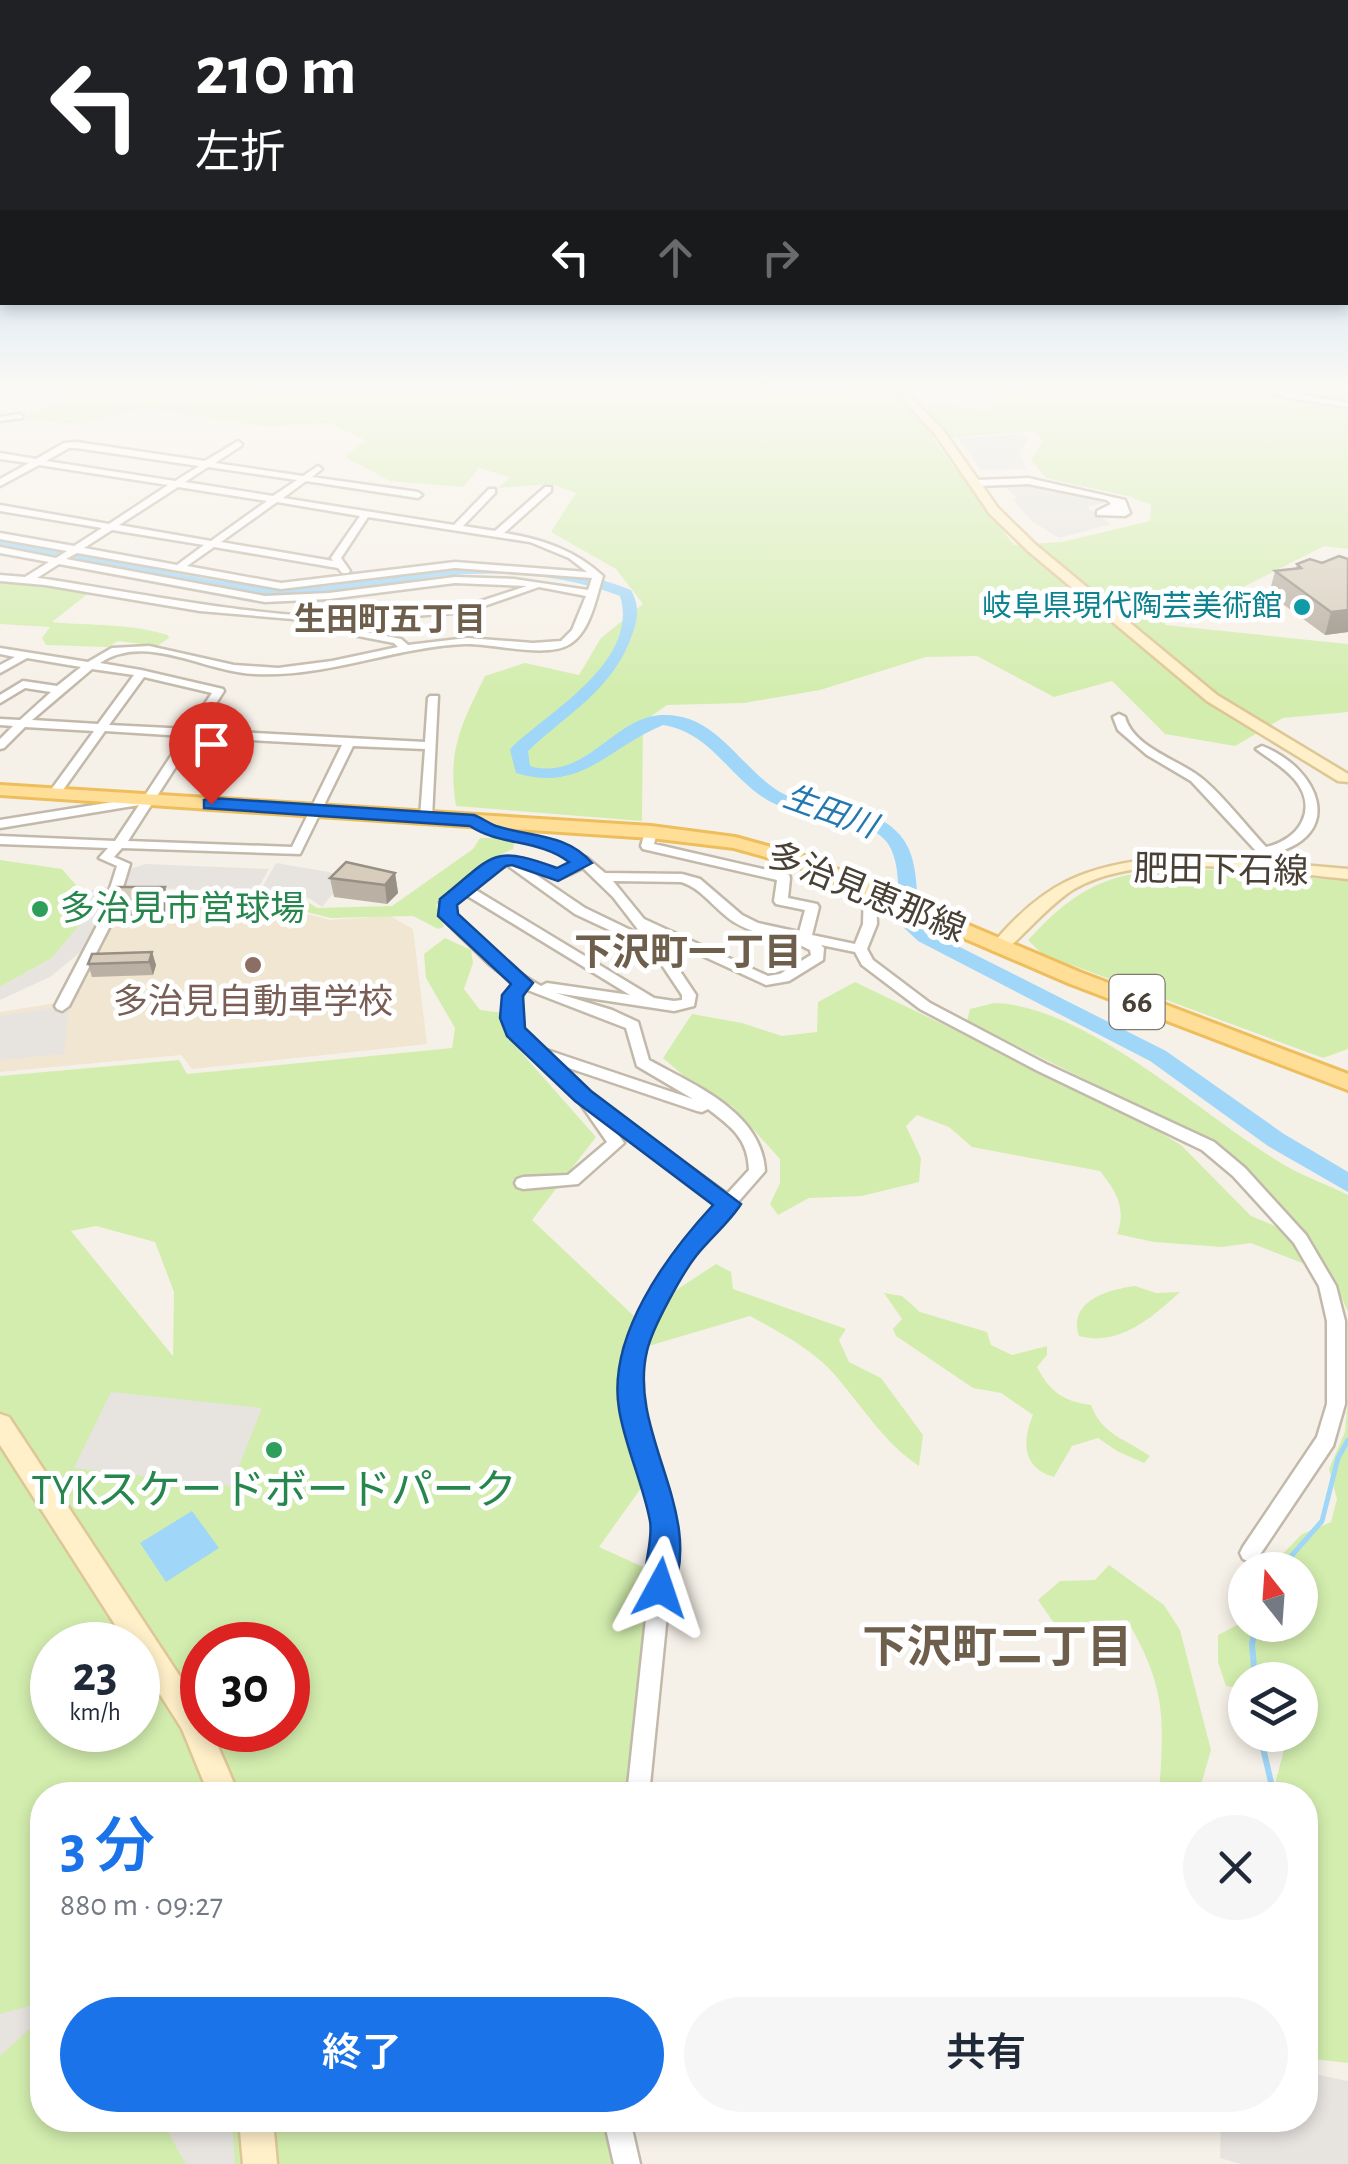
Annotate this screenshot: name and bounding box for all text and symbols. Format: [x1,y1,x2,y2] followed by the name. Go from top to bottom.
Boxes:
[195,37,357,107] text: 210 m
[30,40,160,170] icon: left
[195,131,285,176] text: 左折
[543,230,598,285] icon: left
[648,230,703,285] icon: ahead
[753,230,808,285] icon: right
[982,590,1282,622] place label: 岐阜県現代陶芸美術館
[1291,596,1313,618] marker: 岐阜県現代陶芸美術館
[294,602,486,636] district label: 生田町五丁目
[169,702,254,805] pin
[184,717,239,772] icon: arrive
[779,780,884,844] water label: 生田川
[762,836,971,949] street label: 多治見恵那線
[1133,850,1309,890] street label: 肥田下石線
[60,890,305,927] place label: 多治見市営球場
[29,898,51,920] marker: 多治見市営球場
[574,932,802,973] district label: 下沢町一丁目
[242,954,264,976] marker: 多治見自動車学校
[1110,975,1164,1029] road number: 66
[113,983,393,1020] place label: 多治見自動車学校
[263,1439,285,1461] marker: TYKスケードボードパーク
[31,1469,517,1512] place label: TYKスケードボードパーク
[608,1536,712,1640] position arrow
[1228,1552,1318,1642] north arrow
[1228,1552,1318,1752] map controls
[180,1622,310,1752] speed limit sign: 30
[862,1623,1132,1671] district label: 下沢町二丁目
[72,1650,118,1700] text: 23
[1228,1662,1318,1752] button: layers
[69,1700,121,1725] text: km/h
[1183,1815,1288,1920] button: close
[60,1818,155,1878] text: 3 分
[60,1889,223,1921] text: 880 m · 09:27
[60,1997,664,2112] button: 終了
[684,1997,1288,2112] button: 共有

